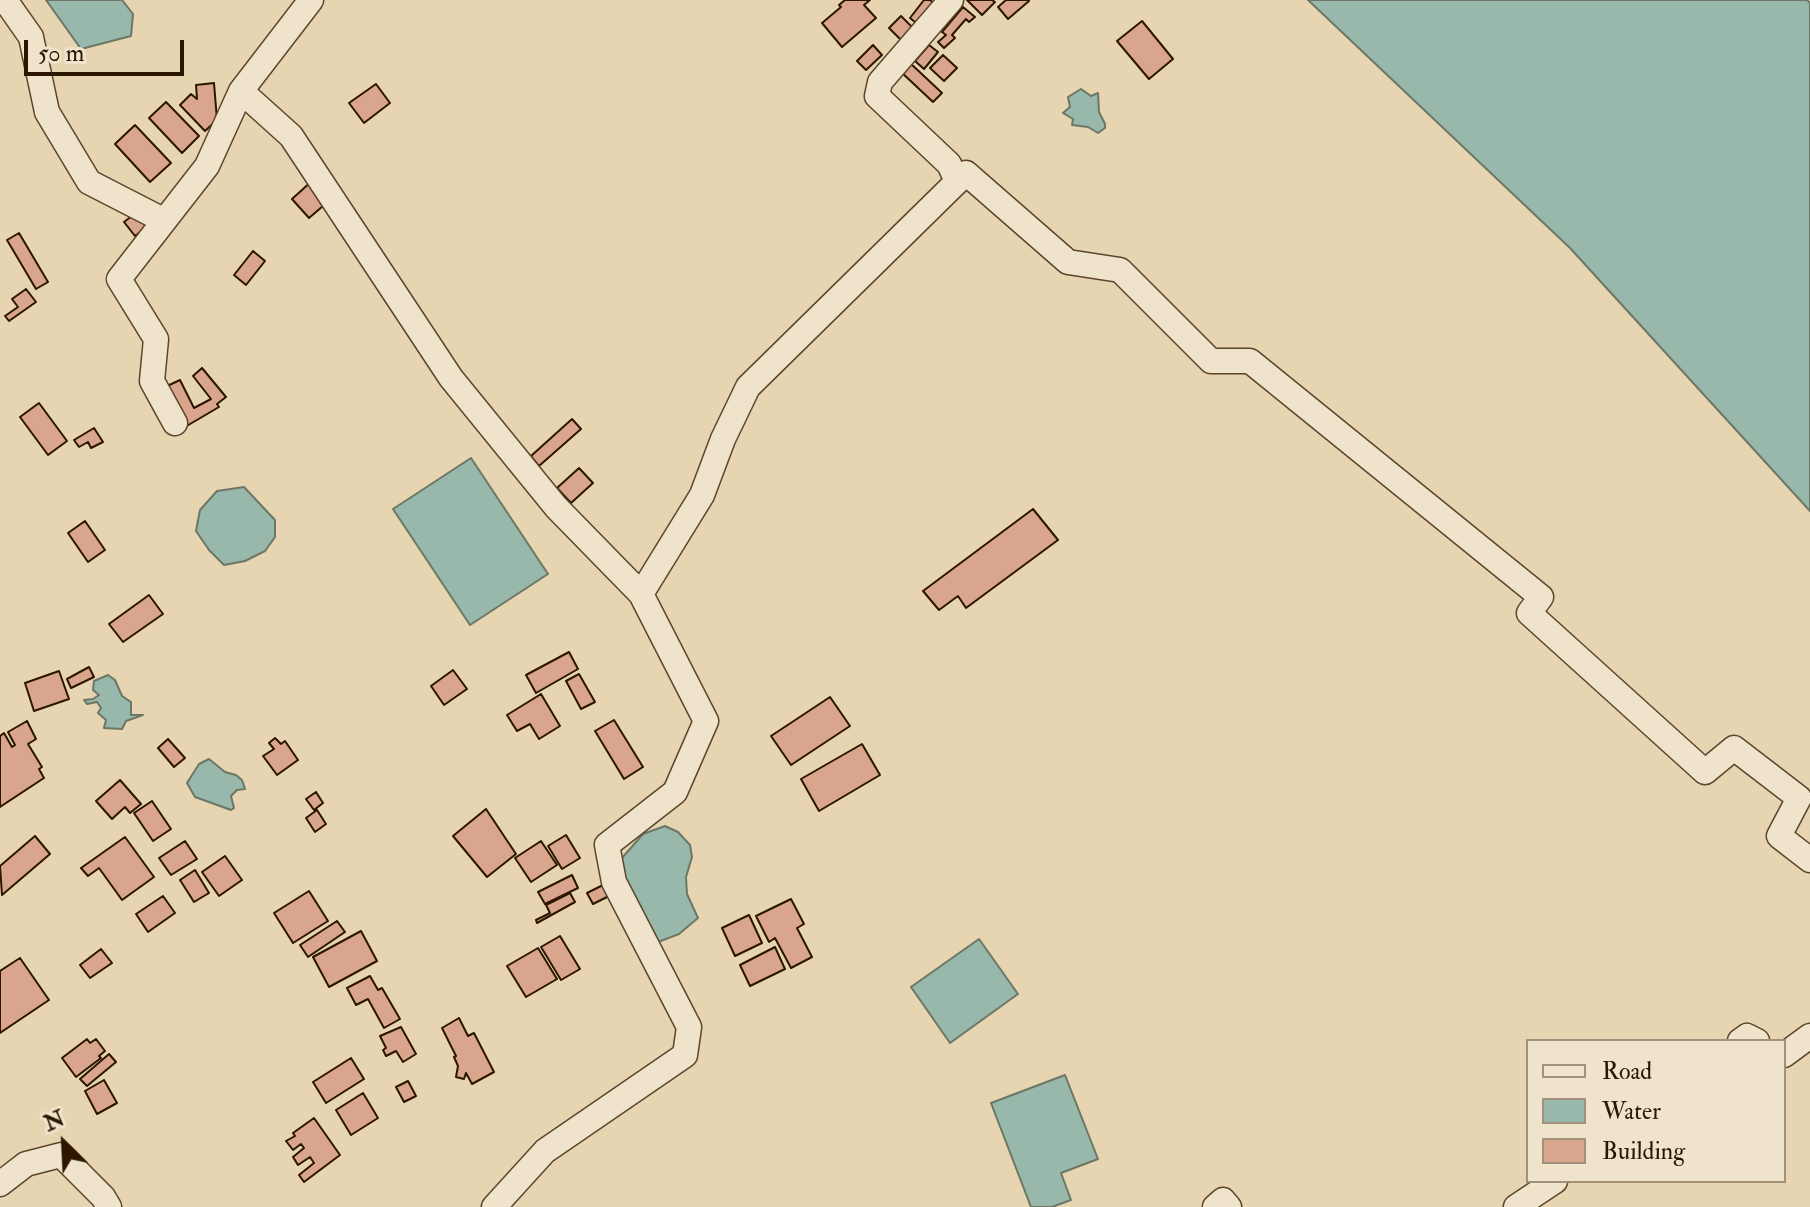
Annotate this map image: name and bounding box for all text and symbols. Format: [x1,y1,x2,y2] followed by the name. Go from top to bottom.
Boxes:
[28,24,188,74] scale bar
[38,38,84,69] text: 50 m
[1526,1039,1786,1183] legend
[1602,1056,1652,1087] text: Road
[1602,1096,1661,1127] text: Water
[24,1103,104,1183] north arrow
[40,1104,69,1138] text: N
[1602,1136,1685,1167] text: Building

